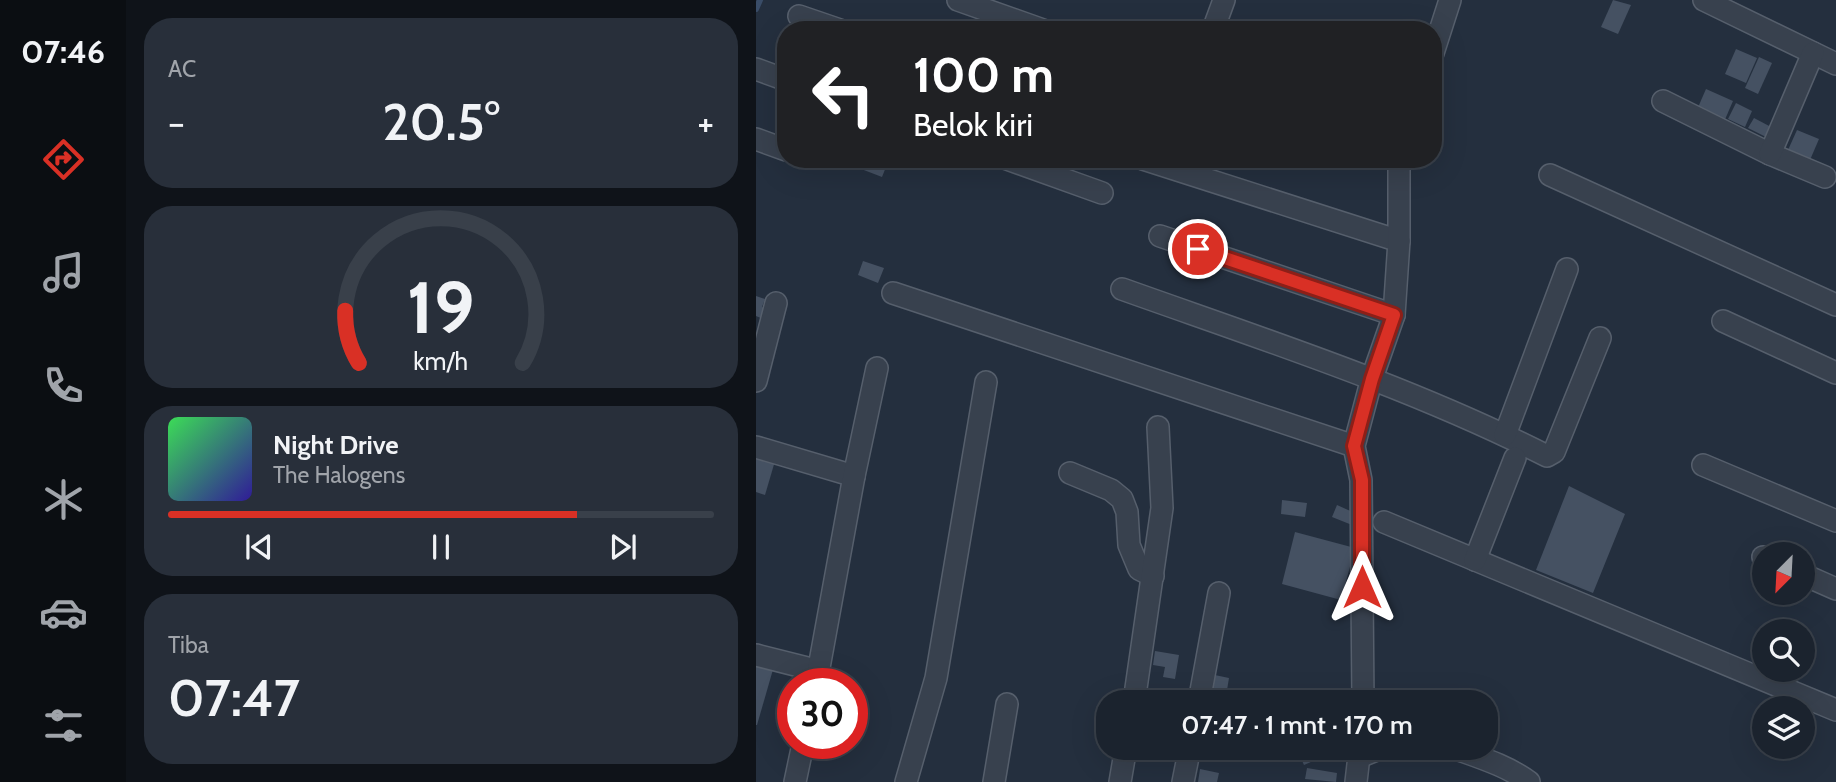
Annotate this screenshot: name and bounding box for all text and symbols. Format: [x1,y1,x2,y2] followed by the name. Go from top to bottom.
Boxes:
[21,32,105,71] text: 07:46
[913,45,1054,104] text: 100 m
[798,49,889,140] icon: left
[168,55,196,83] text: AC
[382,90,500,153] text: 20.5°
[168,99,185,146] text: −
[697,99,714,146] text: +
[913,105,1033,144] text: Belok kiri
[39,135,88,184] icon: directions
[1168,219,1228,279] pin
[1179,230,1217,268] icon: arrive
[39,248,88,297] icon: music
[407,263,475,351] text: 19
[414,346,468,376] text: km/h
[39,361,88,410] icon: phone
[273,429,399,461] text: Night Drive
[273,461,405,489] text: The Halogens
[39,475,88,524] icon: climate
[240,528,278,566] icon: previous
[422,528,460,566] icon: pause
[604,528,642,566] icon: next
[1752,542,1815,606] north arrow
[1752,542,1815,759] map controls
[1325,550,1399,624] position arrow
[39,588,88,637] icon: car
[1752,619,1815,682] button: search
[168,631,209,659] text: Tiba
[168,666,300,729] text: 07:47
[777,668,868,759] speed limit sign: 30
[1752,696,1815,759] button: layers
[39,701,88,750] icon: filters
[1181,709,1413,741] text: 07:47 · 1 mnt · 170 m

